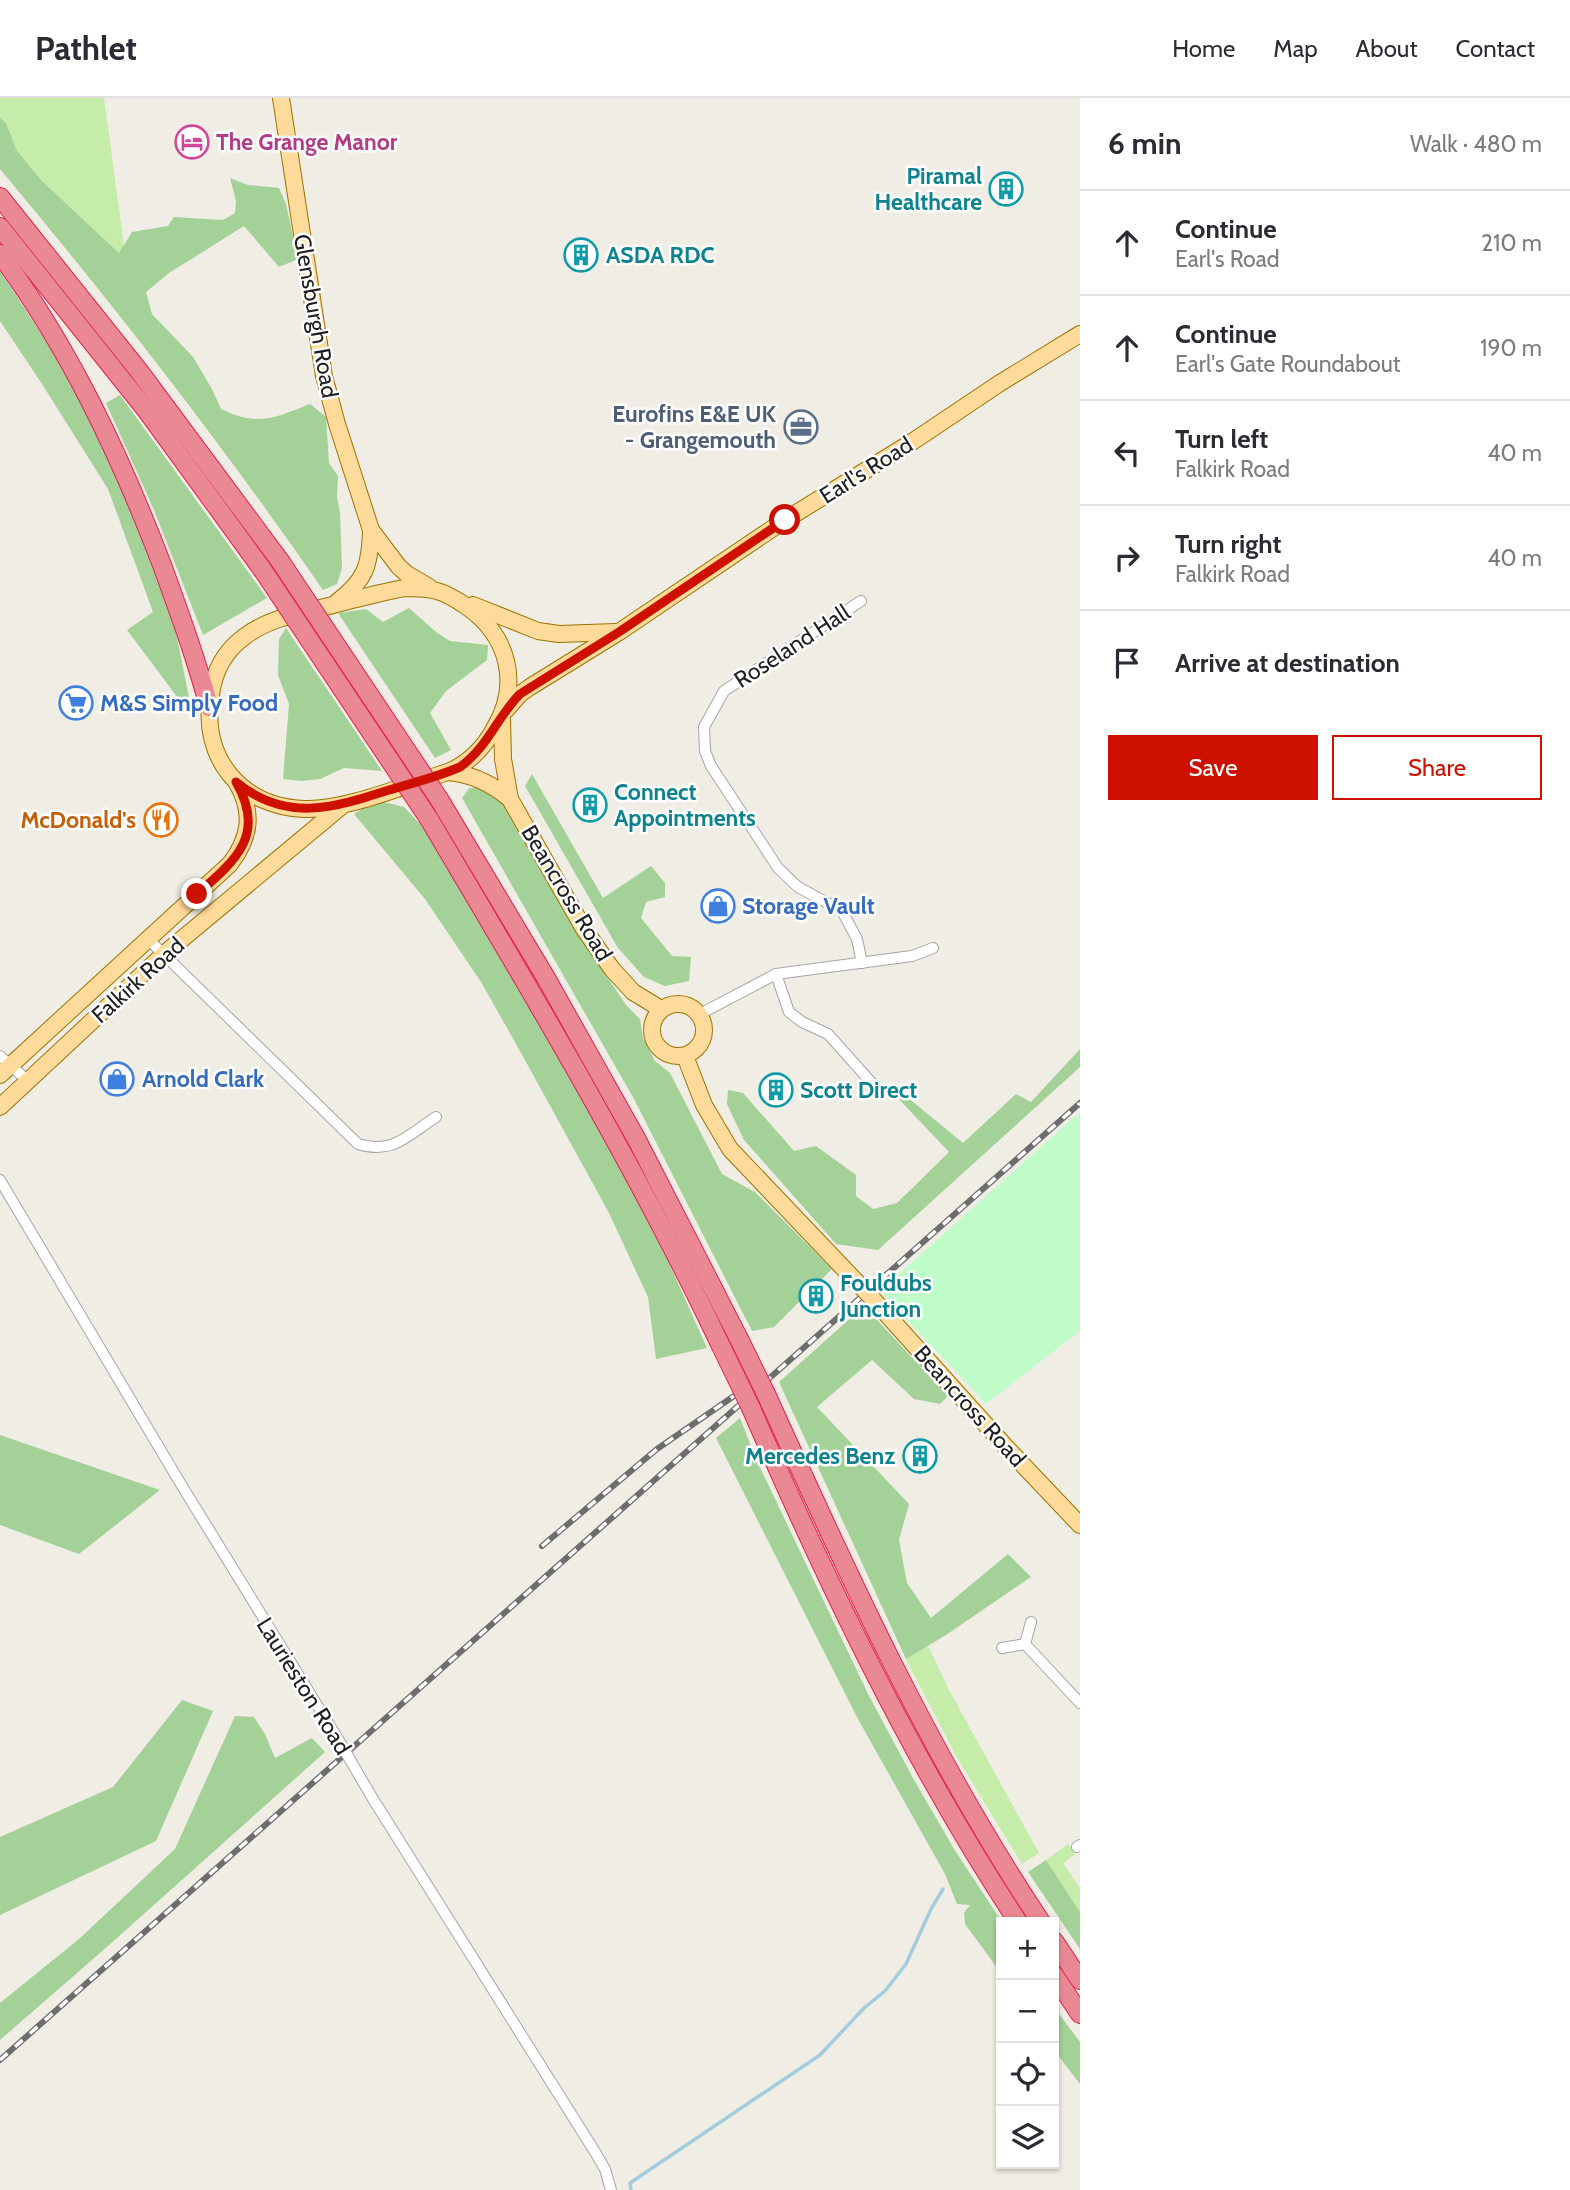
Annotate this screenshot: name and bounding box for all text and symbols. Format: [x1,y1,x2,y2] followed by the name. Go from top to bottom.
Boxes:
[35,28,137,68] text: Pathlet
[1172,34,1235,63] text: Home
[1273,34,1318,63] text: Map
[1356,34,1418,63] text: About
[1456,34,1535,63] text: Contact
[173,123,211,161] hotel icon: The Grange Manor
[1108,125,1181,162] text: 6 min
[216,128,398,156] place label: The Grange Manor
[1410,130,1542,158] text: Walk · 480 m
[875,162,982,216] place label: Piramal Healthcare
[987,170,1025,208] building icon: Piramal Healthcare
[1175,213,1277,245] text: Continue
[1108,224,1146,262] icon: ahead
[1481,229,1542,257] text: 210 m
[288,232,344,400] street label: Glensburgh Road
[562,236,600,274] building icon: ASDA RDC
[606,241,715,269] place label: ASDA RDC
[1175,245,1280,273] text: Earl's Road
[1175,318,1277,350] text: Continue
[1108,329,1146,367] icon: ahead
[1480,334,1542,362] text: 190 m
[1175,350,1401,378] text: Earl's Gate Roundabout
[612,400,777,454] place label: Eurofins E&E UK - Grangemouth
[782,408,820,446] office icon: Eurofins E&E UK - Grangemouth
[1175,423,1268,455] text: Turn left
[814,430,918,510] street label: Earl's Road
[1108,434,1146,472] icon: left
[1487,439,1542,467] text: 40 m
[1175,455,1290,483] text: Falkirk Road
[769,504,800,535] route start
[1175,528,1281,560] text: Turn right
[1108,539,1146,577] icon: right
[1487,544,1542,572] text: 40 m
[1175,560,1290,588] text: Falkirk Road
[729,598,856,694] street label: Roseland Hall
[1108,644,1146,682] icon: arrive
[1175,647,1400,679] text: Arrive at destination
[57,684,95,722] supermarket icon: M&S Simply Food
[100,689,278,717] place label: M&S Simply Food
[1108,735,1318,800] button: Save
[1332,735,1542,800] button: Share
[614,778,756,832] place label: Connect Appointments
[571,786,609,824] building icon: Connect Appointments
[142,801,180,839] restaurant icon: McDonald's
[20,806,136,834] place label: McDonald's
[515,820,619,966] street label: Beancross Road
[181,878,212,909] route end
[699,887,737,925] shop icon: Storage Vault
[742,892,875,920] place label: Storage Vault
[86,931,190,1029] street label: Falkirk Road
[98,1060,136,1098] shop icon: Arnold Clark
[142,1065,265,1093] place label: Arnold Clark
[757,1071,795,1109] building icon: Scott Direct
[800,1076,917,1104] place label: Scott Direct
[839,1269,932,1323] place label: Fouldubs Junction
[797,1277,835,1315] building icon: Fouldubs Junction
[908,1340,1032,1472] street label: Beancross Road
[901,1437,939,1475] building icon: Mercedes Benz
[745,1442,895,1470] place label: Mercedes Benz
[251,1612,357,1760] street label: Laurieston Road
[996,1917,1059,2169] map controls
[996,1917,1059,1980] button: +
[996,1980,1059,2043] button: −
[996,2043,1059,2106] button: locate
[996,2106,1059,2169] button: layers

